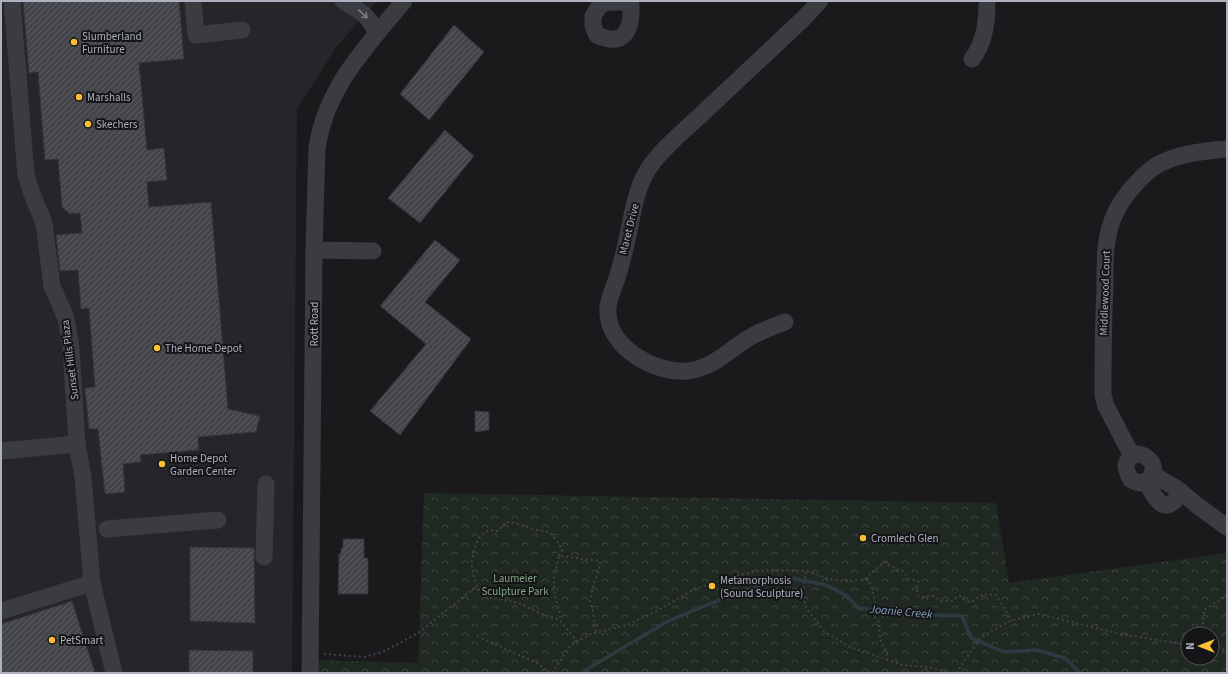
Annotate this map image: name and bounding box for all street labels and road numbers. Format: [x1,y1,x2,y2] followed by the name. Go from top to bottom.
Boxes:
[615,201,643,256] street label: Maret Drive
[1096,250,1114,336] street label: Middlewood Court
[307,302,322,346] street label: Rott Road
[58,319,82,401] street label: Sunset Hills Plaza

